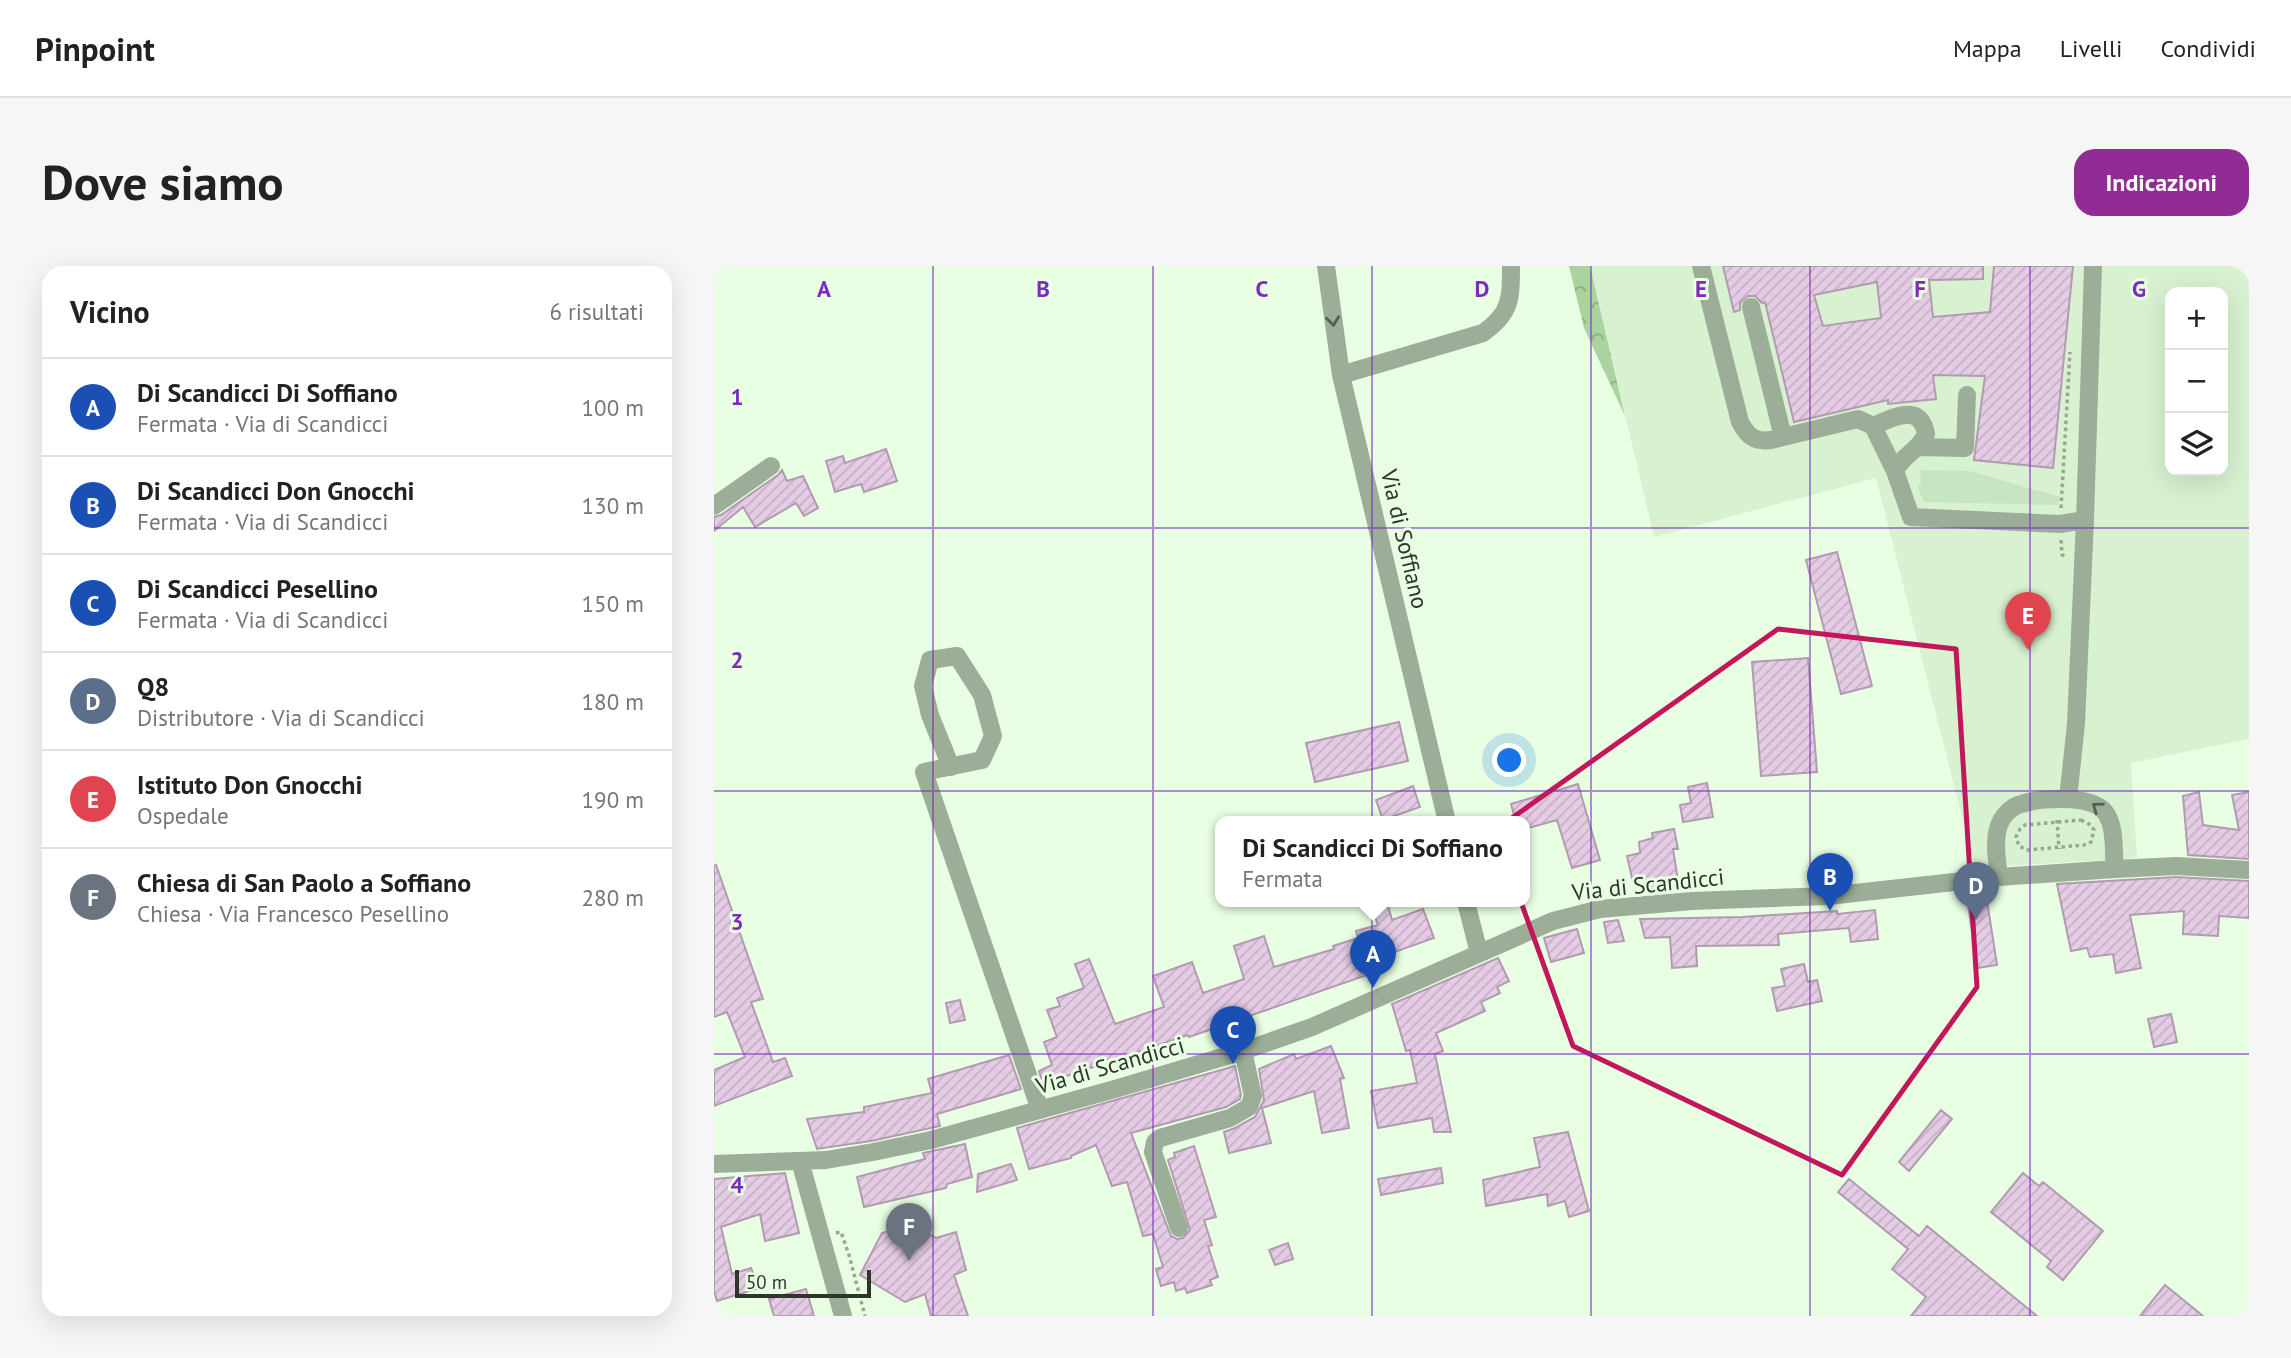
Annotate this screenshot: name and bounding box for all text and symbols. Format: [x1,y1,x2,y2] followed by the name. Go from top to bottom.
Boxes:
[35,27,155,70] text: Pinpoint
[1953,33,2022,64] text: Mappa
[2060,33,2122,64] text: Livelli
[2160,33,2256,64] text: Condividi
[2074,149,2249,216] button: Indicazioni
[42,150,284,214] text: Dove siamo
[817,274,831,303] text: A
[1036,274,1050,303] text: B
[1256,274,1269,303] text: C
[1475,274,1489,303] text: D
[1695,274,1707,303] text: E
[1914,274,1926,303] text: F
[2132,274,2146,303] text: G
[2165,287,2228,476] map controls
[2165,287,2228,350] button: +
[70,292,150,331] text: Vicino
[549,297,644,326] text: 6 risultati
[1326,315,1341,326] one-way arrow
[2165,350,2228,413] button: −
[137,376,398,409] text: Di Scandicci Di Soffiano
[730,382,744,411] text: 1
[86,393,100,422] text: A
[582,393,644,422] text: 100 m
[137,409,388,438] text: Fermata · Via di Scandicci
[2165,413,2228,476] button: layers
[1375,466,1435,611] street label: Via di Soffiano
[137,474,415,507] text: Di Scandicci Don Gnocchi
[86,491,100,520] text: B
[582,491,644,520] text: 130 m
[137,507,388,536] text: Fermata · Via di Scandicci
[137,572,378,605] text: Di Scandicci Pesellino
[87,589,99,618] text: C
[582,589,644,618] text: 150 m
[2005,592,2051,650] pin: E
[137,605,388,634] text: Fermata · Via di Scandicci
[730,645,744,674] text: 2
[137,670,169,703] text: Q8
[86,687,100,716] text: D
[582,687,644,716] text: 180 m
[137,703,425,732] text: Distributore · Via di Scandicci
[1492,743,1526,777] your location
[137,768,362,801] text: Istituto Don Gnocchi
[87,785,99,814] text: E
[582,785,644,814] text: 190 m
[137,801,229,830] text: Ospedale
[2093,803,2105,815] one-way arrow
[1215,816,1530,907] popup
[1242,831,1503,864] text: Di Scandicci Di Soffiano
[1807,853,1853,911] pin: B
[1569,862,1726,907] street label: Via di Scandicci
[1953,862,1999,920] pin: D
[1242,864,1323,893] text: Fermata
[137,866,471,899] text: Chiesa di San Paolo a Soffiano
[87,883,99,912] text: F
[582,883,644,912] text: 280 m
[137,899,449,928] text: Chiesa · Via Francesco Pesellino
[730,907,744,936] text: 3
[1350,930,1396,988] pin: A
[1210,1006,1256,1064] pin: C
[1032,1030,1188,1100] street label: Via di Scandicci
[730,1170,744,1199] text: 4
[886,1203,932,1261] pin: F
[735,1267,872,1299] scale bar
[746,1270,787,1294] text: 50 m

